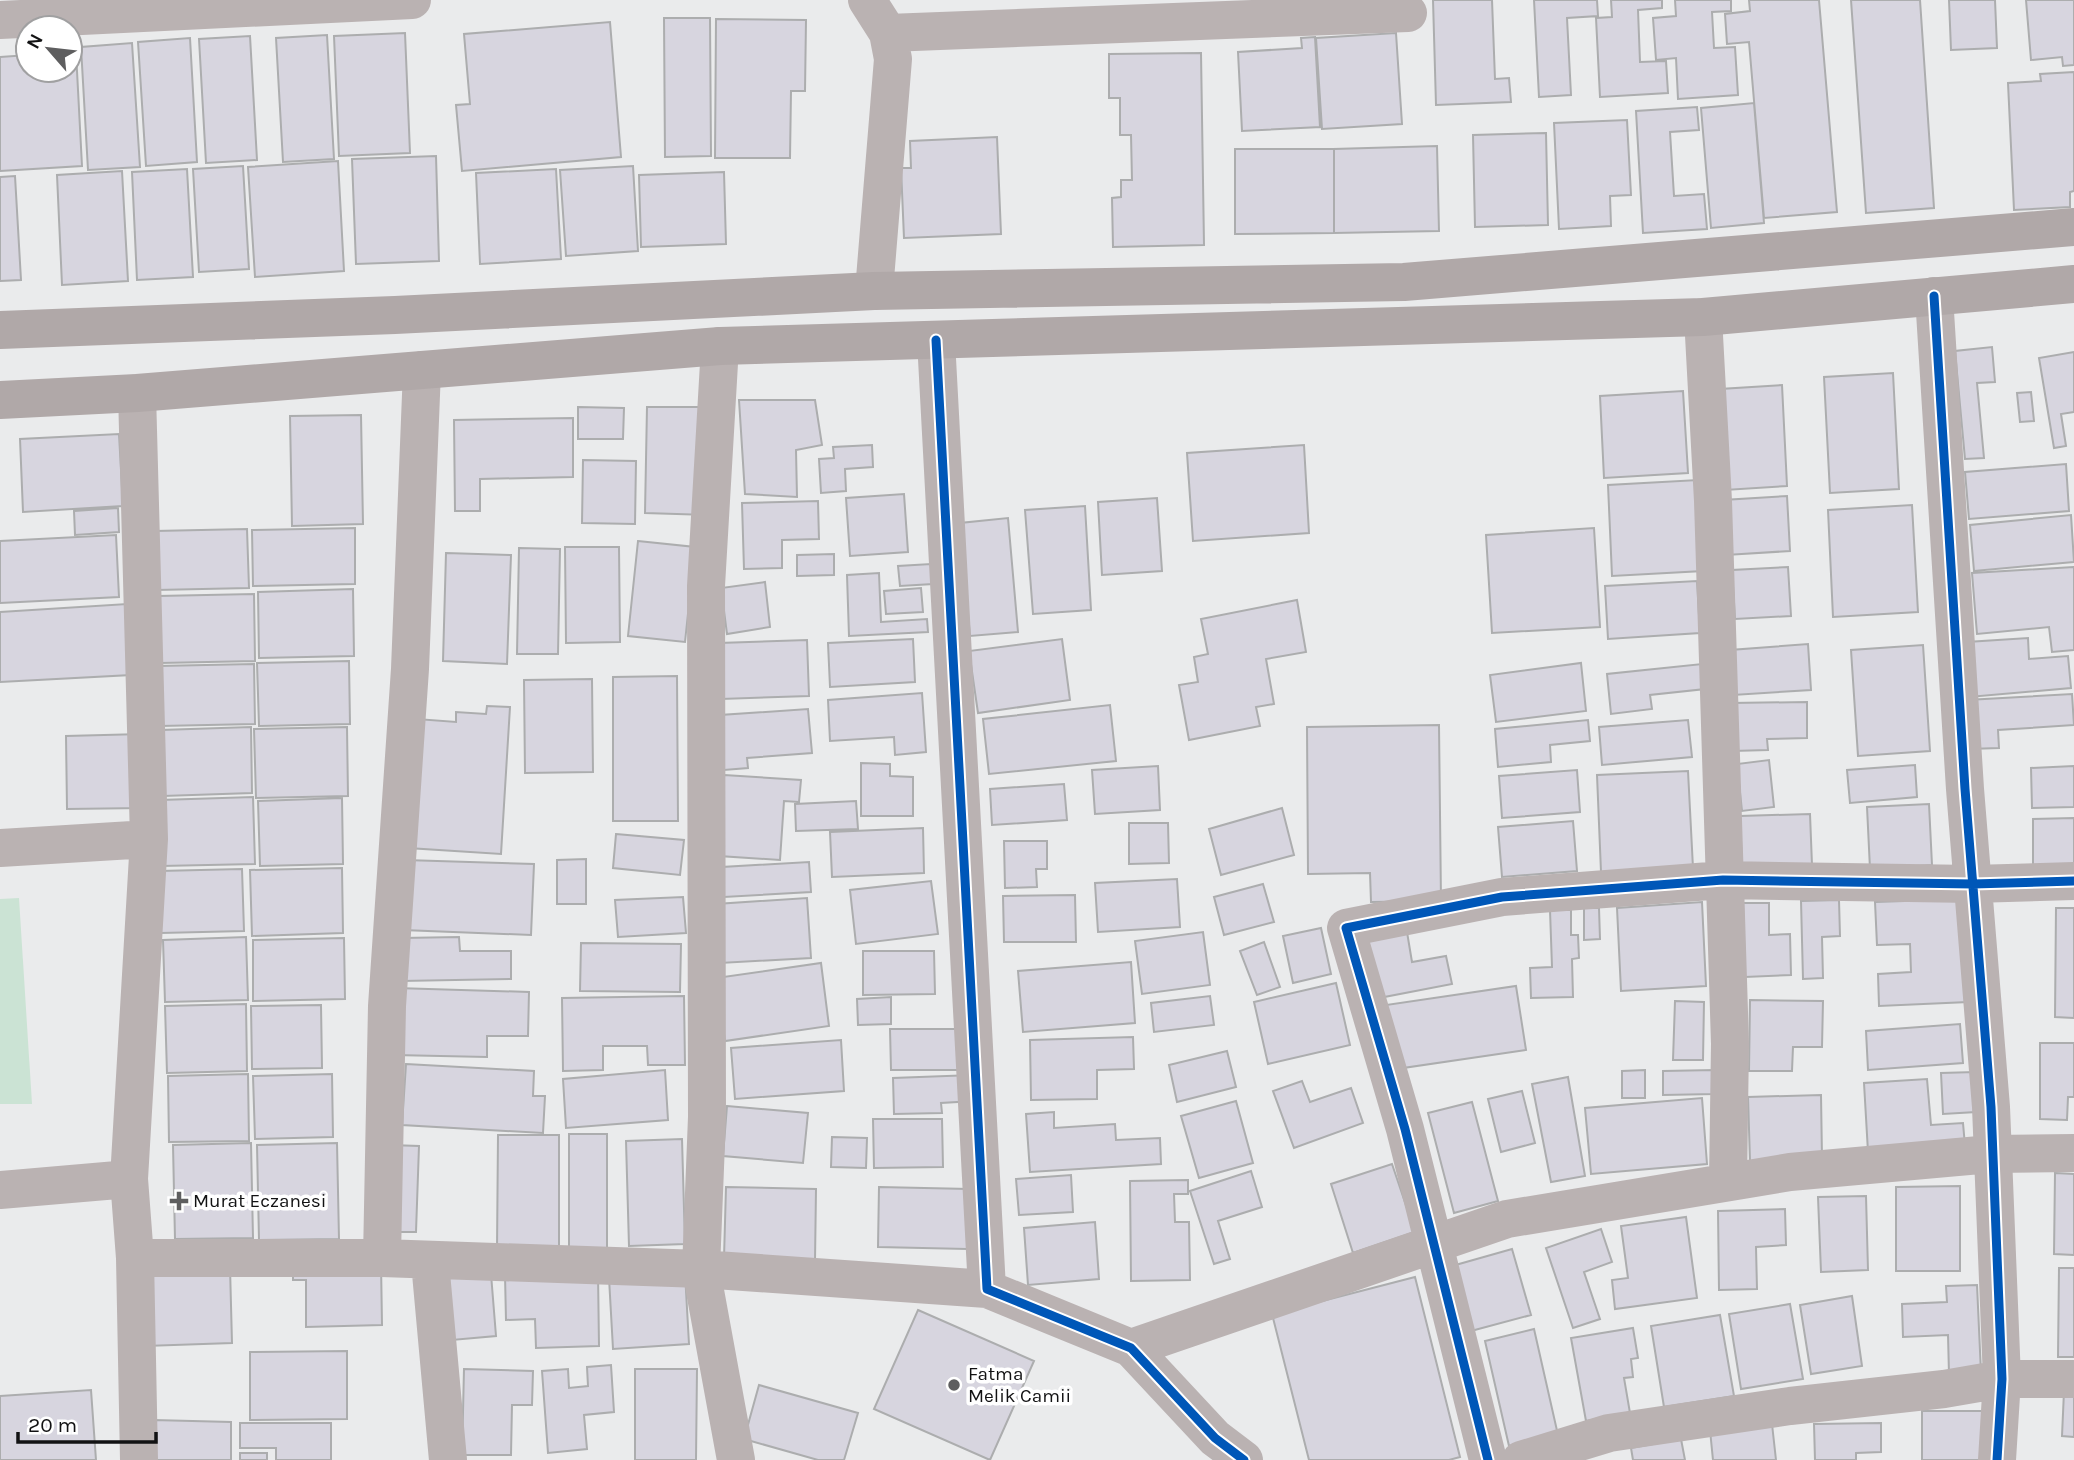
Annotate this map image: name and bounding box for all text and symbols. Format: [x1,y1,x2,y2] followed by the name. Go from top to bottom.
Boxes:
[14,14,84,84] north arrow
[22,30,48,53] text: N
[193,1190,326,1212] place label: Murat Eczanesi
[171,1193,187,1209] marker: Murat Eczanesi
[968,1363,1071,1407] place label: Fatma Melik Camii
[946,1377,962,1393] marker: Fatma Melik Camii
[18,1400,156,1444] scale bar
[28,1413,77,1437] text: 20 m

